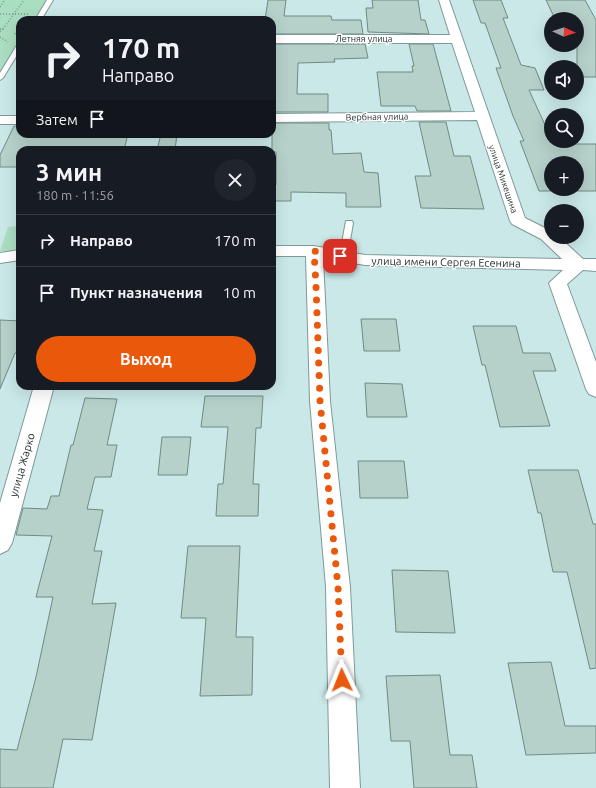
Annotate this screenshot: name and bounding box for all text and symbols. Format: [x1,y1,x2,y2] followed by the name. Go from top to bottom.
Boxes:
[544,12,584,52] north arrow
[544,12,584,244] map controls
[36,32,88,84] icon: right
[102,32,180,63] text: 170 m
[336,34,392,44] street label: Летняя улица
[544,60,584,100] button: sound
[102,65,174,85] text: Направо
[86,108,108,130] icon: arrive
[544,108,584,148] button: search
[36,111,78,128] text: Затем
[346,111,408,123] street label: Вербная улица
[487,143,519,215] street label: улица Микешина
[544,156,584,196] button: +
[36,159,102,186] text: 3 мин
[214,159,256,201] button: close
[36,188,114,202] text: 180 m · 11:56
[544,204,584,244] button: −
[36,230,58,252] icon: right
[70,232,133,249] text: Направо
[214,232,256,249] text: 170 m
[323,239,357,273] pin
[329,245,351,267] icon: arrive
[371,255,521,269] street label: улица имени Сергея Есенина
[36,282,58,304] icon: arrive
[70,284,203,301] text: Пункт назначения
[223,284,256,301] text: 10 m
[36,336,256,382] button: Выход
[7,432,37,498] street label: улица Жарко
[321,659,363,701] position arrow

